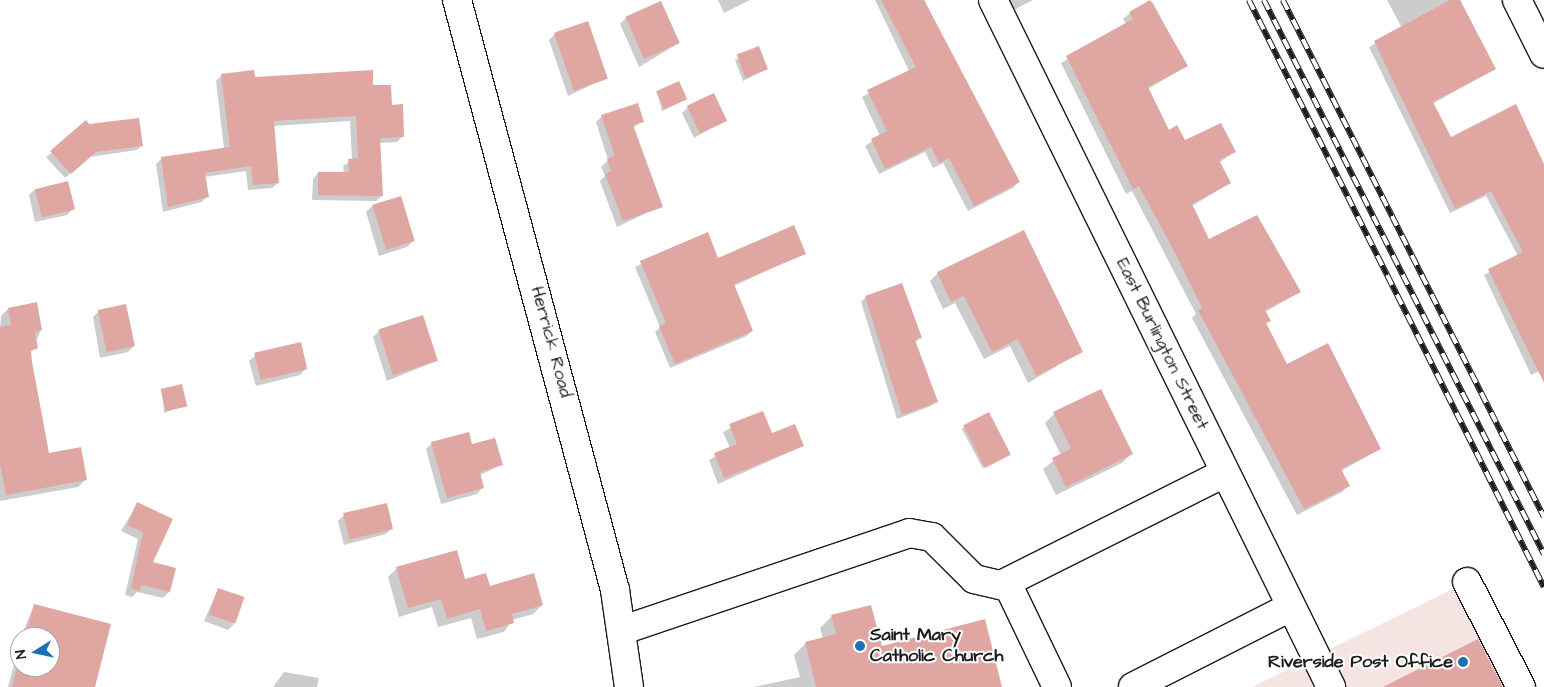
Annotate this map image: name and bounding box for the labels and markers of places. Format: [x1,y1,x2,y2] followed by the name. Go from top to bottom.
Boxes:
[870,625,1003,668] place label: Saint Mary Catholic Church
[854,640,866,652] marker: Saint Mary Catholic Church
[1268,651,1453,673] place label: Riverside Post Office
[1457,656,1469,668] marker: Riverside Post Office

